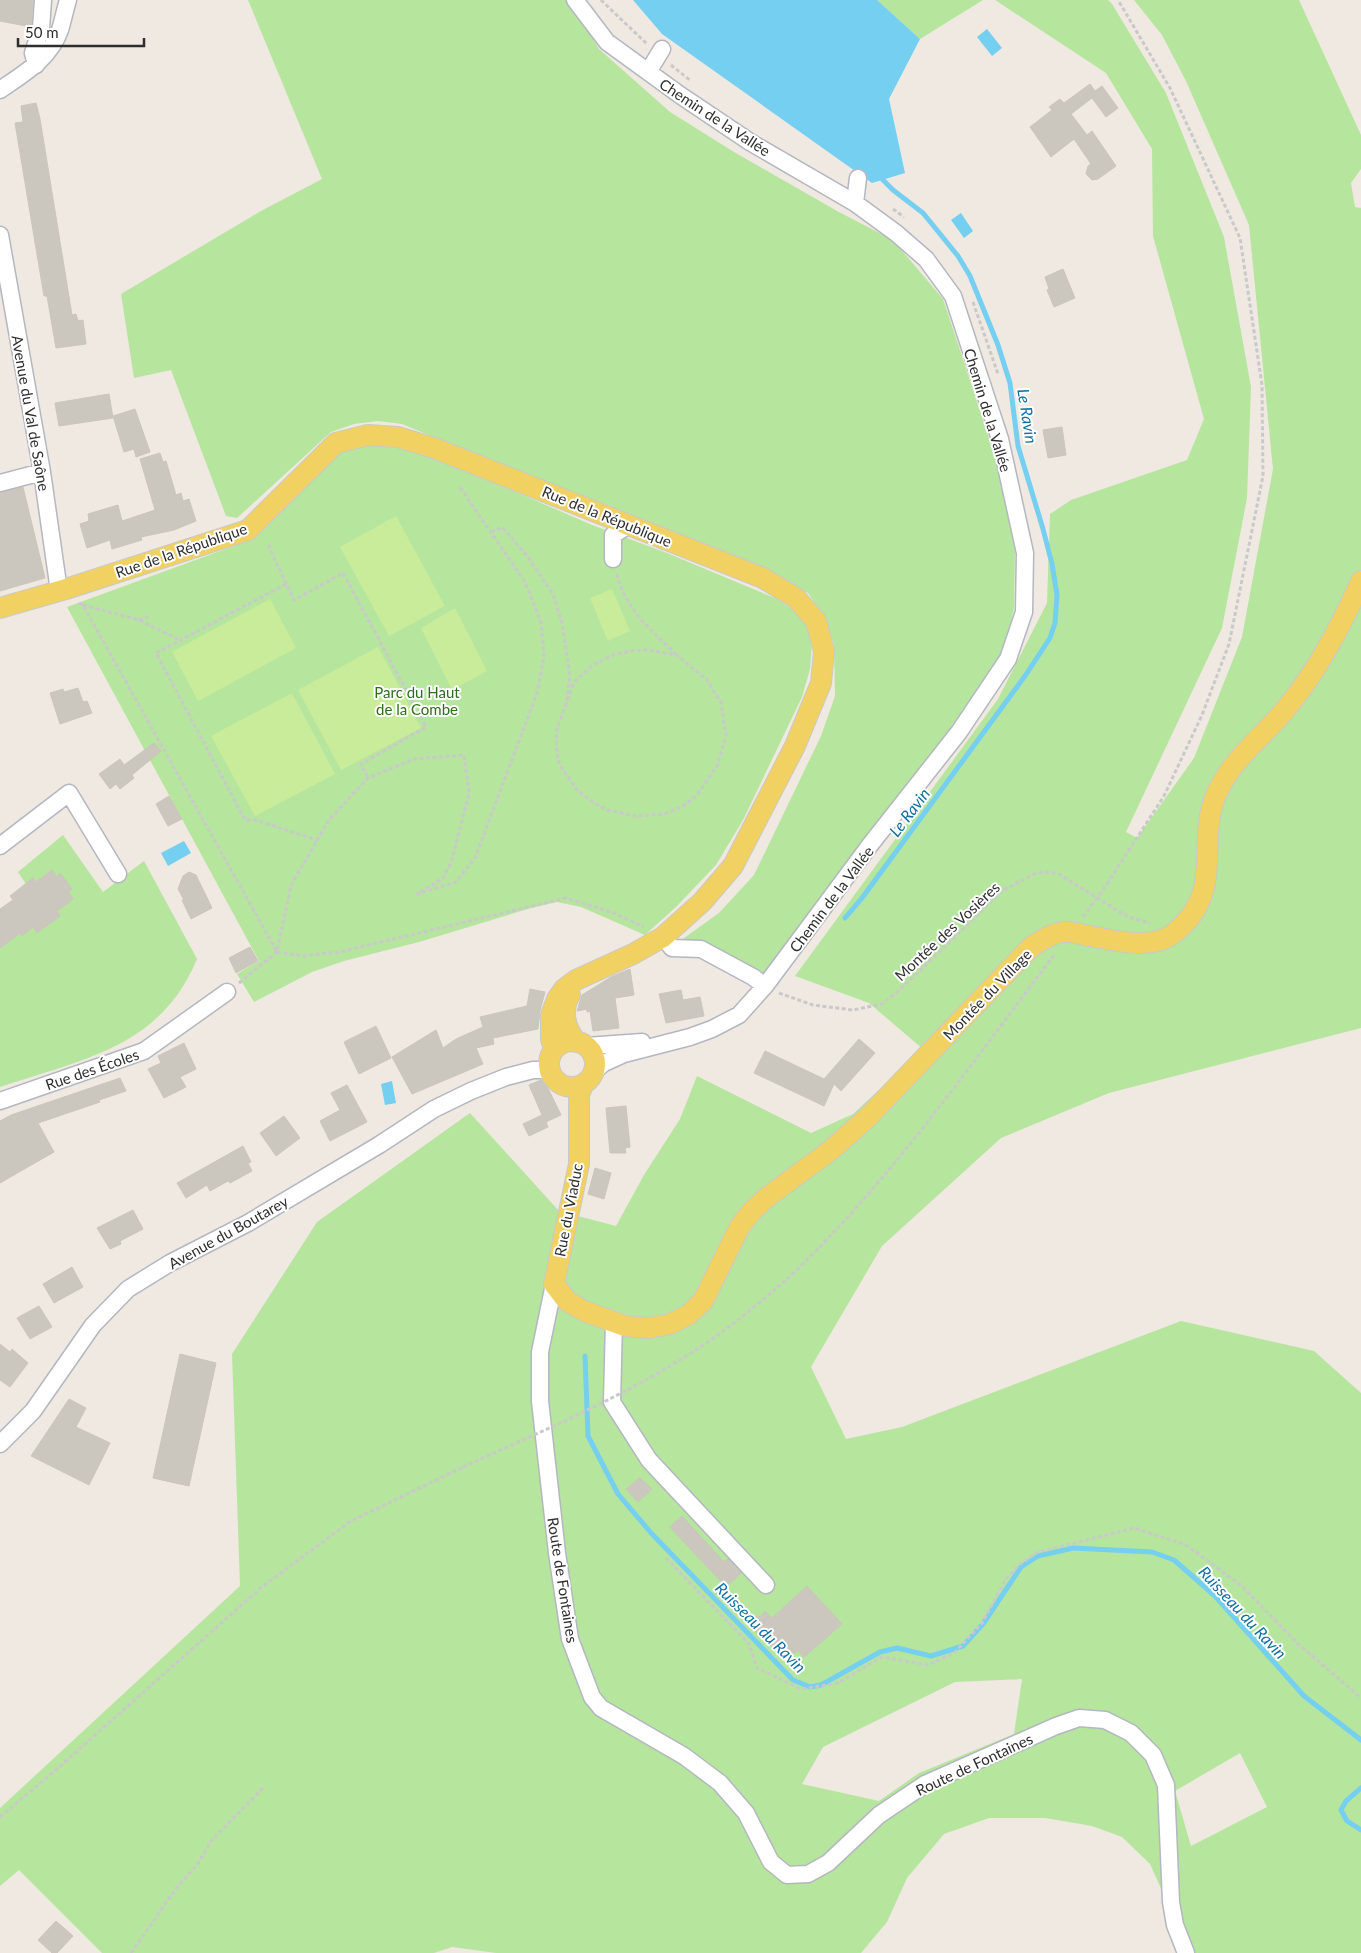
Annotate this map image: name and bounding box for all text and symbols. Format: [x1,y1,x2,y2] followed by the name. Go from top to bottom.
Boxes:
[18,15,144,47] scale bar
[25,23,59,41] text: 50 m
[656,75,774,160] street label: Chemin de la Vallée
[8,334,54,492] street label: Avenue du Val de Saône
[961,346,1015,474] street label: Chemin de la Vallée
[1014,387,1042,445] water label: Le Ravin
[540,482,674,550] street label: Rue de la République
[113,519,249,581] street label: Rue de la République
[374,683,460,718] park label: Parc du Haut de la Combe
[885,784,933,840] water label: Le Ravin
[785,842,877,956] street label: Chemin de la Vallée
[891,878,1003,984] street label: Montée des Vosières
[939,945,1035,1043] street label: Montée du Village
[43,1045,141,1093] street label: Rue des Écoles
[550,1162,586,1258] street label: Rue du Viaduc
[165,1192,291,1272] street label: Avenue du Boutarey
[544,1516,582,1644] street label: Route de Fontaines
[1195,1562,1291,1662] water label: Ruisseau du Ravin
[712,1578,810,1676] water label: Ruisseau du Ravin
[913,1729,1035,1799] street label: Route de Fontaines

